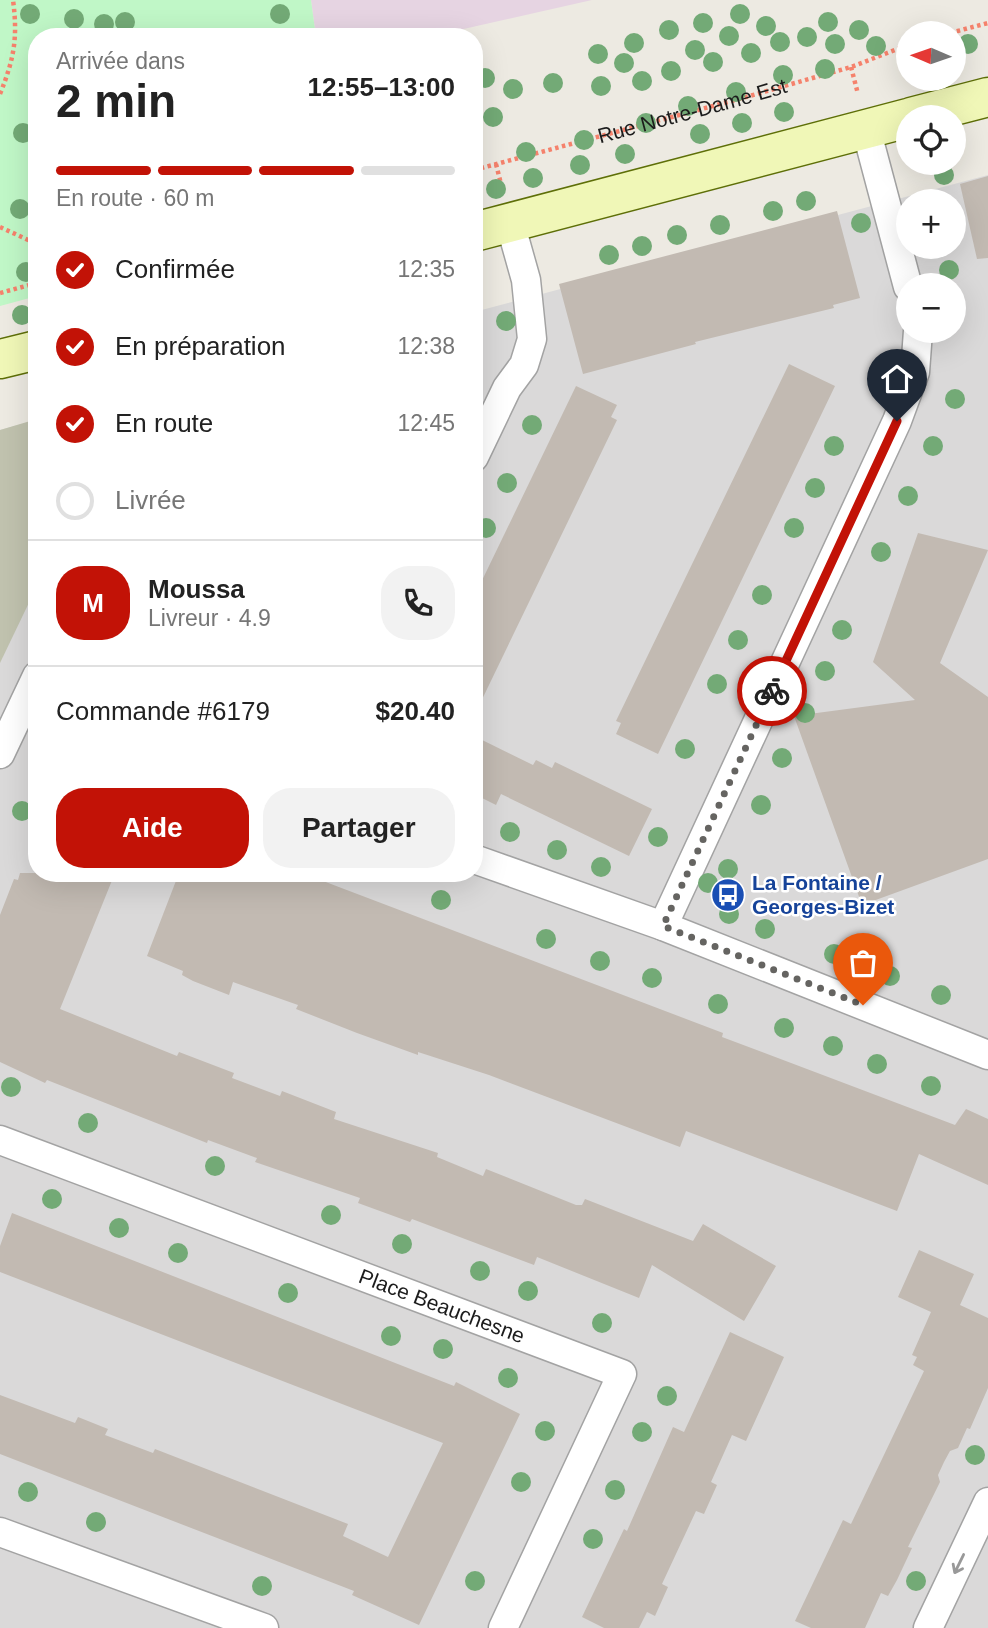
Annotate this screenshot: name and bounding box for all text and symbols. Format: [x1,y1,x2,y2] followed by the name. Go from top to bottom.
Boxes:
[896,21,966,91] north arrow
[896,21,966,343] map controls
[56,48,185,74] text: Arrivée dans
[308,72,455,102] text: 12:55–13:00
[595,74,789,147] street label: Rue Notre-Dame Est
[56,75,176,127] text: 2 min
[896,105,966,175] button: locate
[56,185,215,211] text: En route · 60 m
[896,189,966,259] button: +
[56,251,94,289] icon: check
[115,254,235,284] text: Confirmée
[397,256,455,282] text: 12:35
[896,273,966,343] button: −
[56,328,94,366] icon: check
[115,331,286,361] text: En préparation
[397,333,455,359] text: 12:38
[867,349,927,421] pin
[878,360,916,398] icon: home
[56,405,94,443] icon: check
[115,408,213,438] text: En route
[397,410,455,436] text: 12:45
[115,485,186,515] text: Livrée
[381,566,455,640] button: phone
[148,574,245,604] text: Moussa
[82,588,104,618] text: M
[148,605,271,631] text: Livreur · 4.9
[737,656,807,726] courier
[753,672,791,710] icon: bike
[56,696,270,726] text: Commande #6179
[375,696,455,726] text: $20.40
[56,788,249,868] button: Aide
[263,788,455,868] button: Partager
[752,871,894,918] place label: La Fontaine / Georges-Bizet
[709,876,747,914] bus stop icon: La Fontaine / Georges-Bizet
[833,933,893,1005] pin
[844,944,882,982] icon: bag
[356,1264,528,1347] street label: Place Beauchesne
[951,1553,965,1574] one-way arrow

